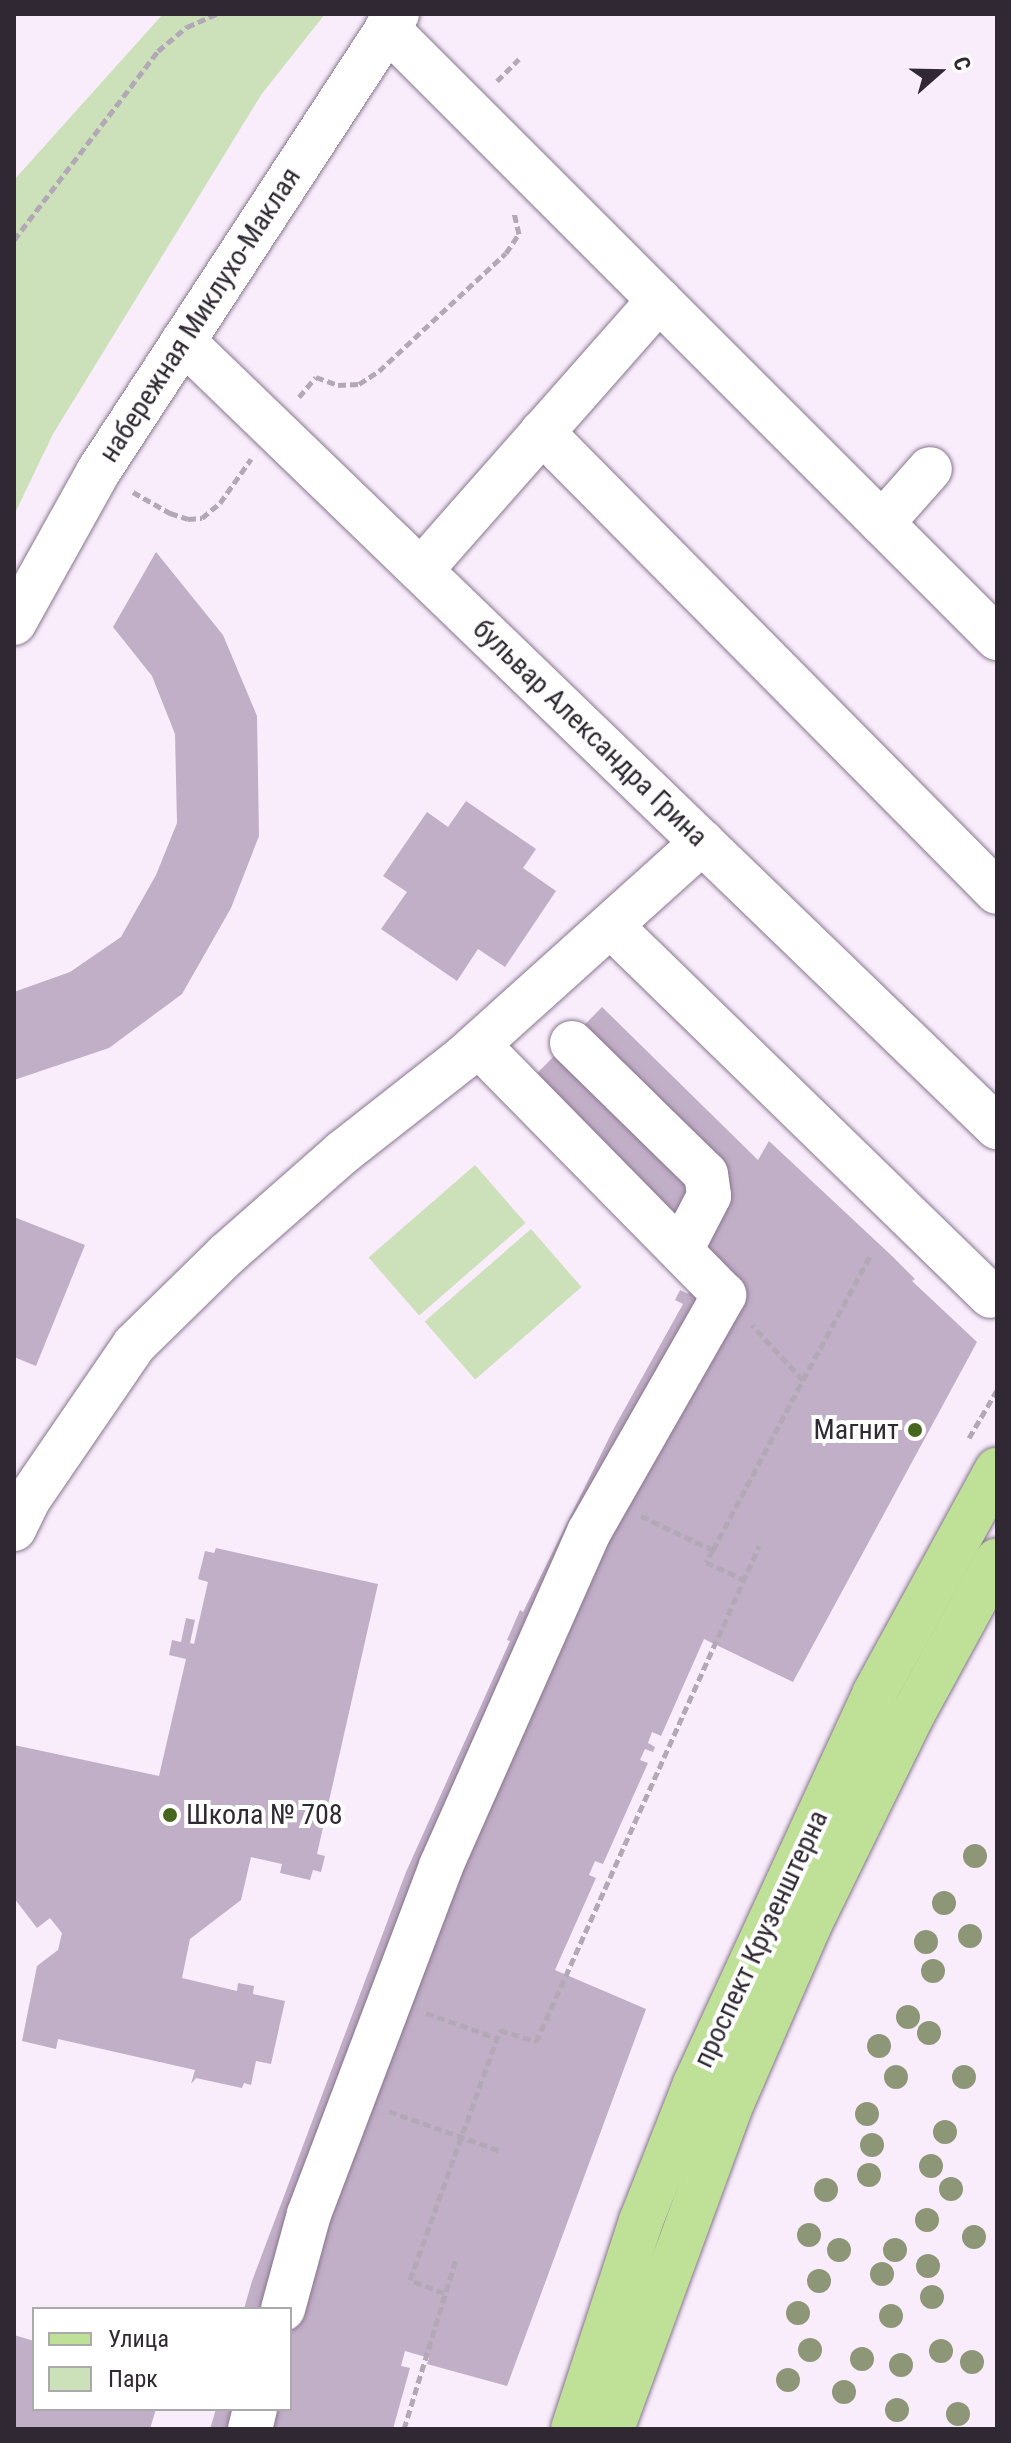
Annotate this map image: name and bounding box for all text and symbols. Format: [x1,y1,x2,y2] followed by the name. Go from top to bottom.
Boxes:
[899,32,979,112] north arrow
[948,53,976,74] text: С
[92,161,308,469] street label: набережная Миклухо-Маклая
[466,612,714,854] street label: бульвар Александра Грина
[814,1413,899,1447] place label: Магнит
[906,1421,924,1439] marker: Магнит
[186,1798,343,1832] place label: Школа № 708
[687,1805,835,2073] street label: проспект Крузенштерна
[161,1806,179,1824] marker: Школа № 708
[32,2307,292,2411] legend
[108,2325,169,2353] text: Улица
[108,2365,158,2393] text: Парк

